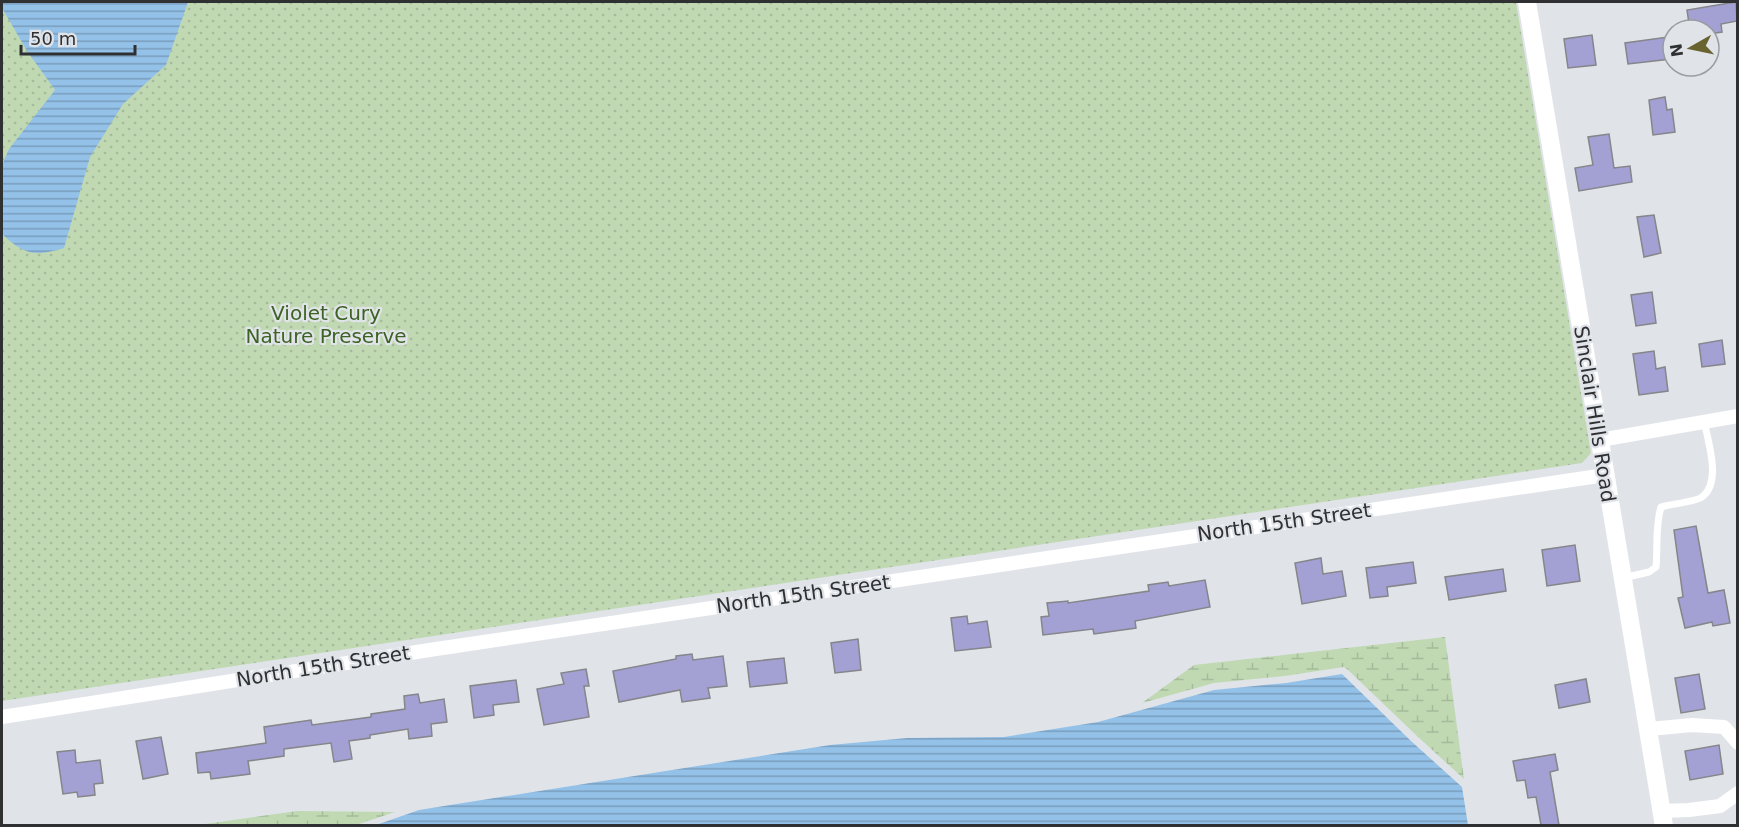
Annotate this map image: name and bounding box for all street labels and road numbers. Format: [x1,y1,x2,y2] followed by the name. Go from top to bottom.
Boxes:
[1569,324,1621,504] street label: Sinclair Hills Road
[1195,498,1373,546] street label: North 15th Street
[714,570,892,618] street label: North 15th Street
[235,640,412,692] street label: North 15th Street

